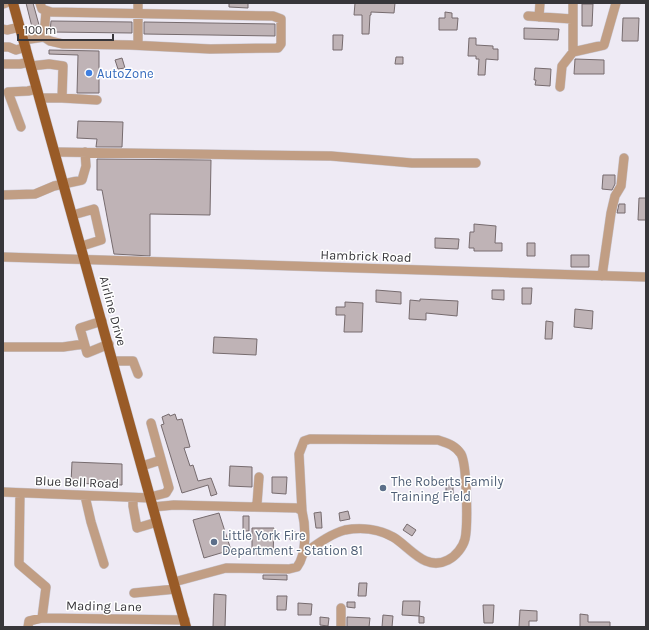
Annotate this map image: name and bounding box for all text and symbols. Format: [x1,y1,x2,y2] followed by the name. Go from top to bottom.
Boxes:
[18,16,113,42] scale bar
[24,23,56,37] text: 100 m
[97,66,154,81] place label: AutoZone
[84,68,94,78] marker: AutoZone
[320,247,412,265] street label: Hambrick Road
[96,275,130,348] street label: Airline Drive
[35,473,119,491] street label: Blue Bell Road
[391,474,503,504] place label: The Roberts Family Training Field
[378,483,388,493] marker: The Roberts Family Training Field
[222,528,363,558] place label: Little York Fire Department - Station 81
[209,537,219,547] marker: Little York Fire Department - Station 81
[66,598,142,614] street label: Mading Lane

